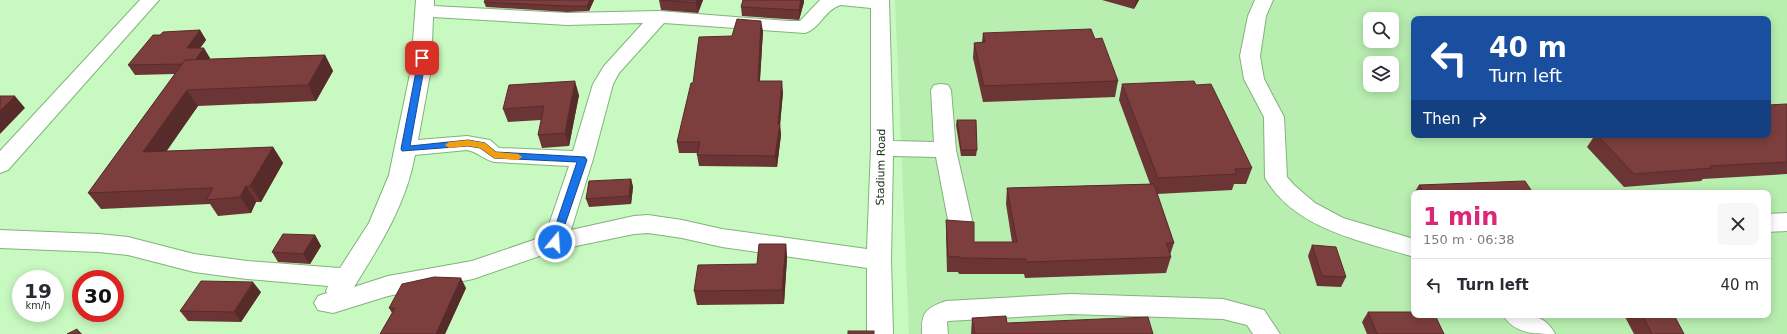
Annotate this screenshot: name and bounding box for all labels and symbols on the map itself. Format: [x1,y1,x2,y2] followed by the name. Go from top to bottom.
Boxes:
[405,41,439,75] pin
[874,128,888,206] street label: Stadium Road
[534,221,576,263] position arrow
[72,270,124,322] speed limit sign: 30

